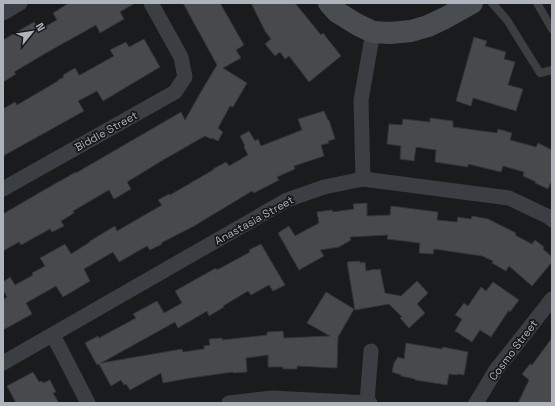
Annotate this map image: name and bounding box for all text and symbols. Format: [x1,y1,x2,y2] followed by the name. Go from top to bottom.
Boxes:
[12,12,52,52] north arrow
[33,20,49,34] text: N
[72,108,140,154] street label: Biddle Street
[212,192,296,248] street label: Anastasia Street
[486,317,540,383] street label: Cosmo Street

